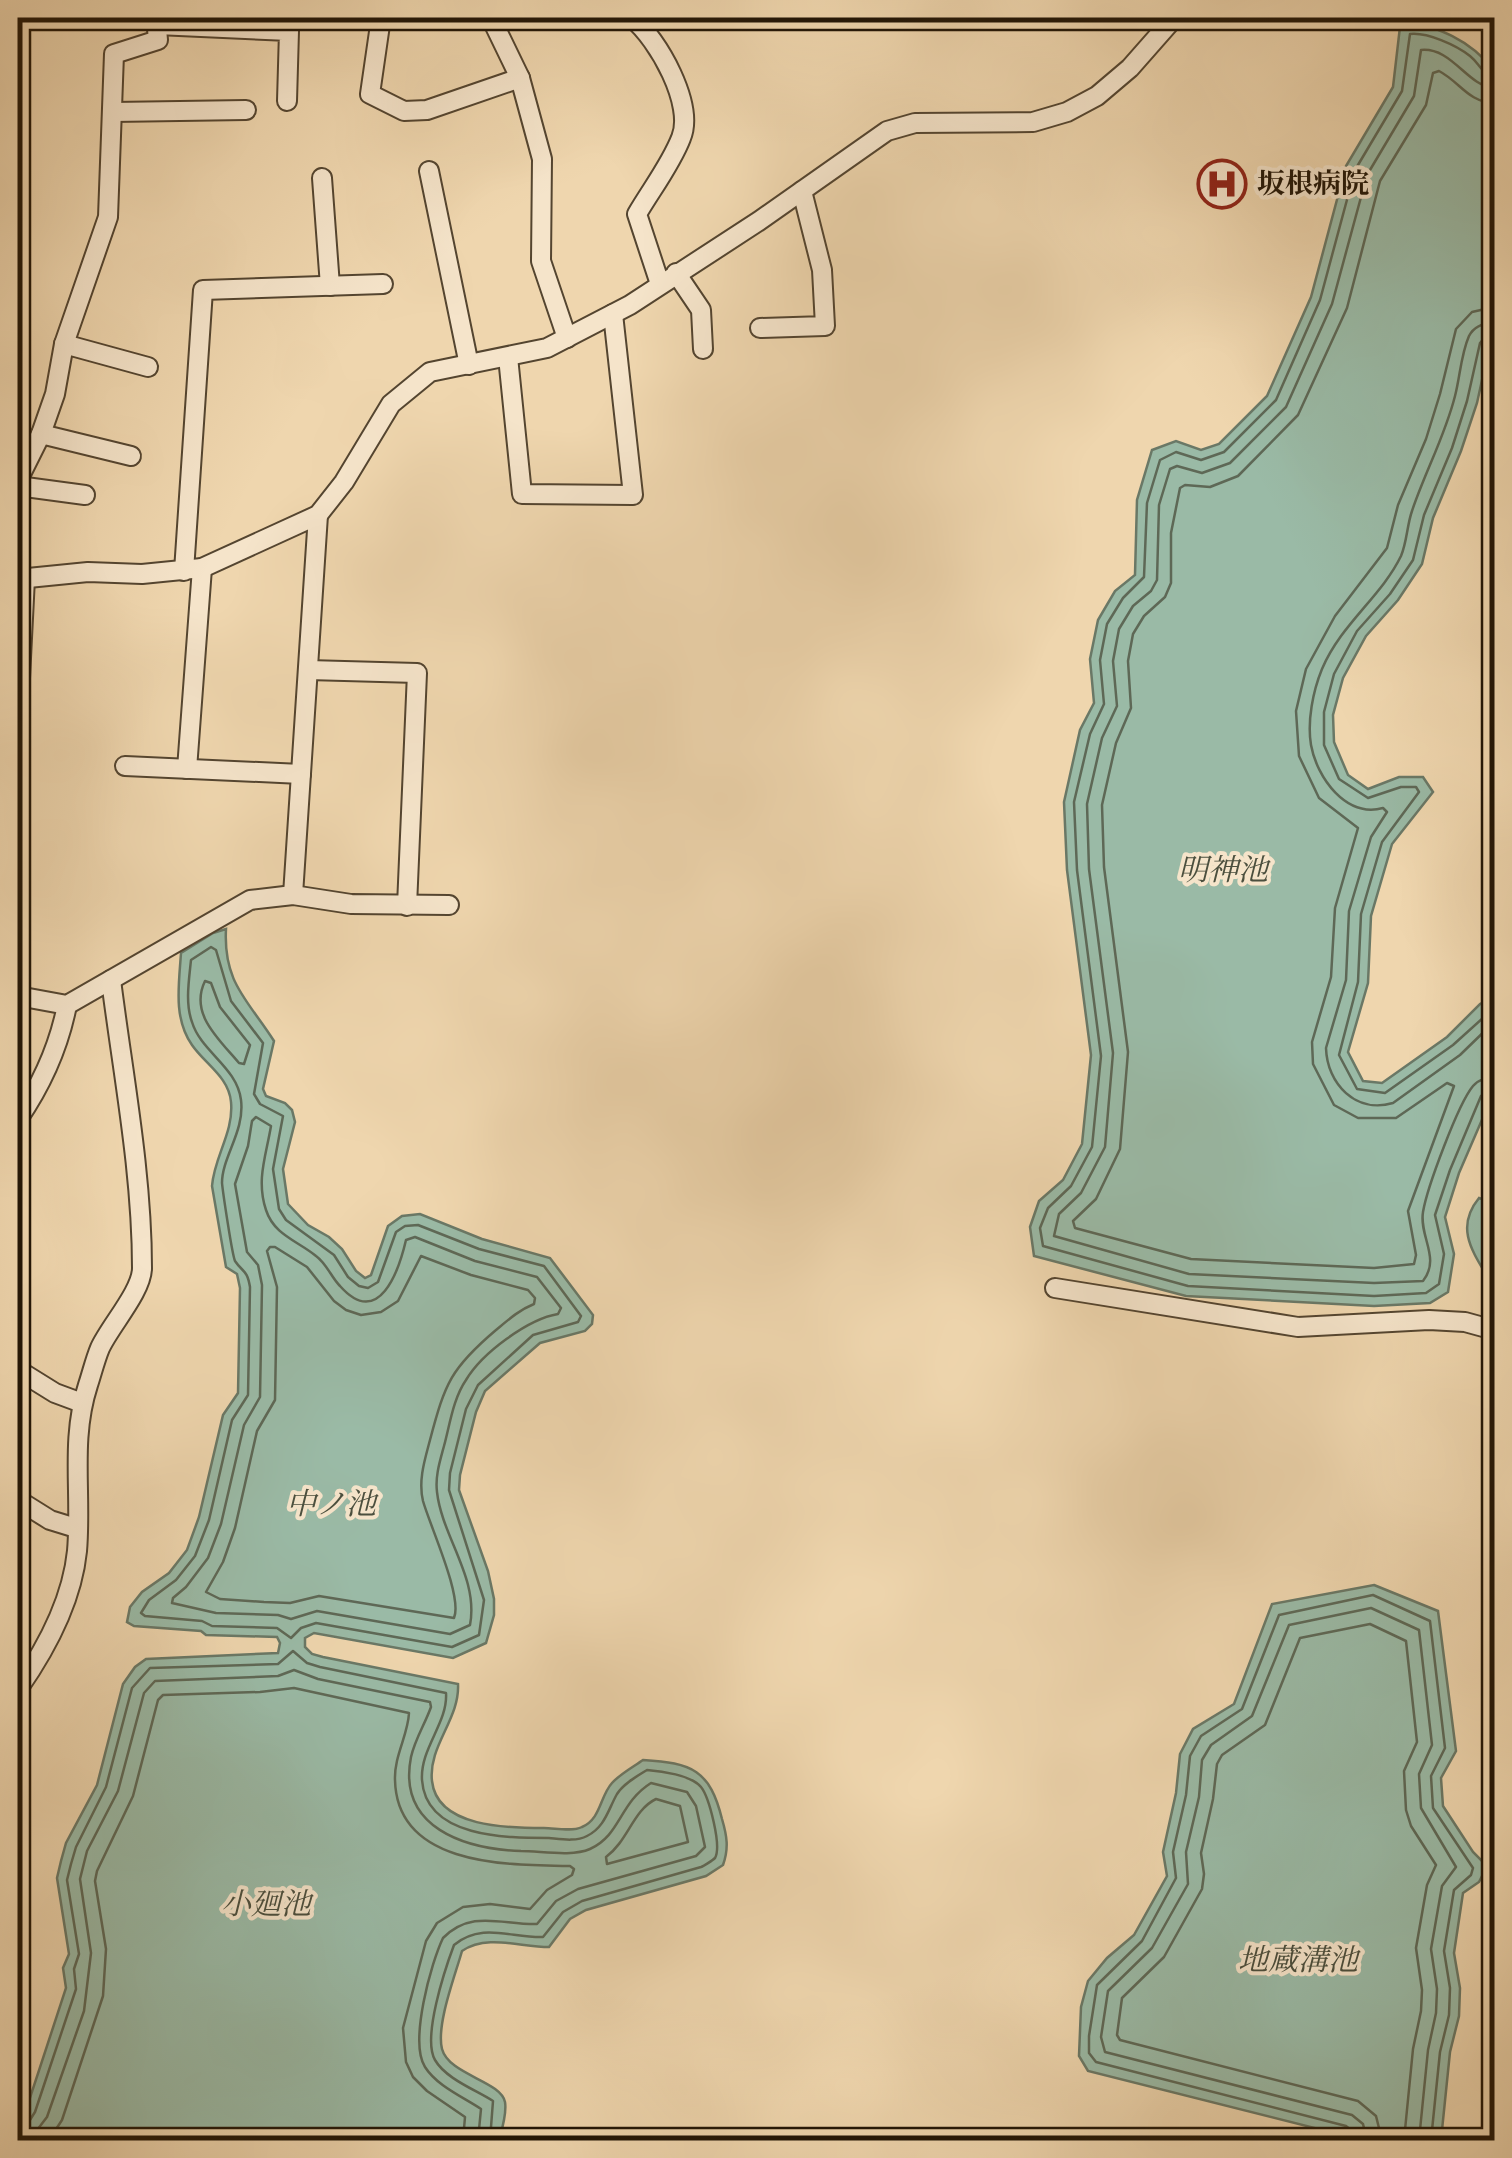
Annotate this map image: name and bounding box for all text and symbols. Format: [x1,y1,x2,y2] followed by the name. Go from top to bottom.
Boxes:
[1196,158,1248,210] hospital icon: 坂根病院
[1257,165,1369,203] place label: 坂根病院
[1178,850,1271,890] water label: 明神池
[286,1484,379,1524] water label: 中ノ池
[221,1884,314,1924] water label: 小廻池
[1238,1940,1361,1980] water label: 地蔵溝池

